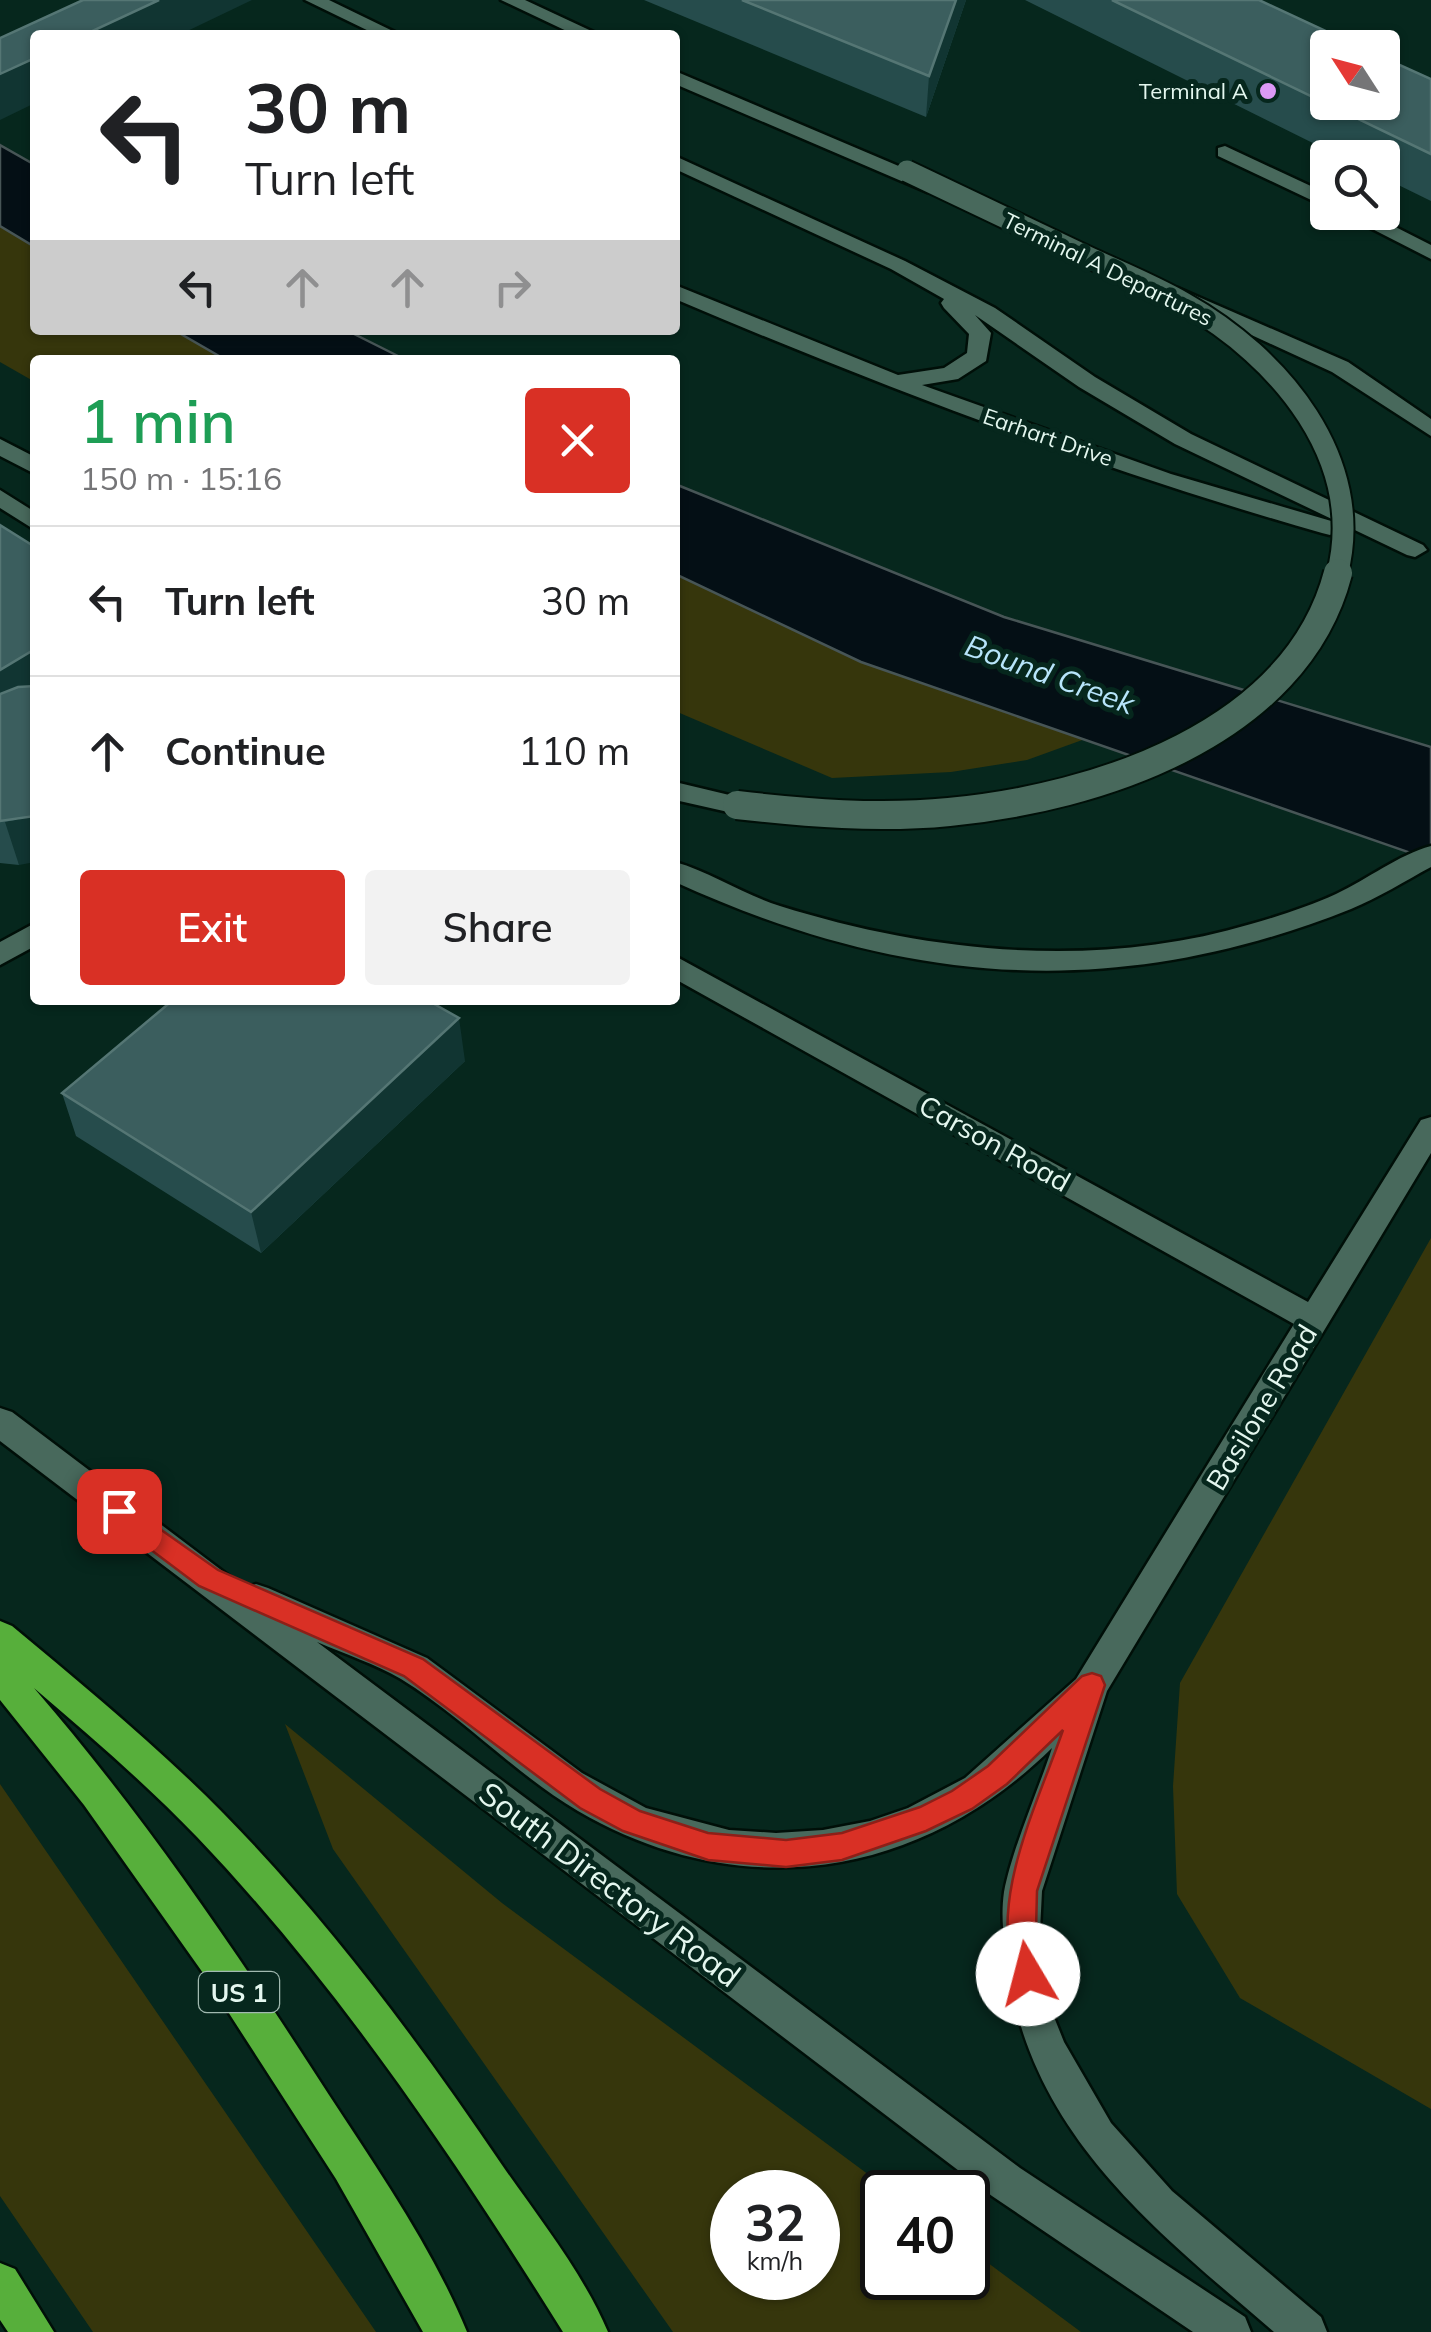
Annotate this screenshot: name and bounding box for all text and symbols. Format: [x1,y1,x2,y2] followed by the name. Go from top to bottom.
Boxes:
[1310,30,1400,120] north arrow
[1310,30,1400,230] map controls
[245,63,411,151] text: 30 m
[80,70,210,200] icon: left
[1139,77,1248,105] place label: Terminal A
[1257,80,1279,102] marker: Terminal A
[1310,140,1400,230] button: search
[245,150,414,206] text: Turn left
[999,206,1217,332] street label: Terminal A Departures
[170,260,225,315] icon: left
[275,260,330,315] icon: ahead
[380,260,435,315] icon: ahead
[485,260,540,315] icon: right
[80,383,236,458] text: 1 min
[525,388,630,493] button: close
[980,402,1116,472] street label: Earhart Drive
[80,458,282,498] text: 150 m · 15:16
[80,574,135,629] icon: left
[165,577,315,625] text: Turn left
[541,577,630,625] text: 30 m
[960,626,1141,723] water label: Bound Creek
[80,724,135,779] icon: ahead
[165,727,326,775] text: Continue
[518,727,630,775] text: 110 m
[80,870,345,985] button: Exit
[365,870,630,985] button: Share
[913,1087,1077,1199] street label: Carson Road
[1198,1318,1324,1496] street label: Basilone Road
[77,1469,162,1554] pin
[92,1484,147,1539] icon: arrive
[471,1773,749,1995] street label: South Directory Road
[976,1922,1080,2026] position arrow
[199,1972,279,2012] road number: US 1
[860,2170,990,2300] speed limit sign: 40
[745,2191,805,2254] text: 32
[747,2245,803,2276] text: km/h

